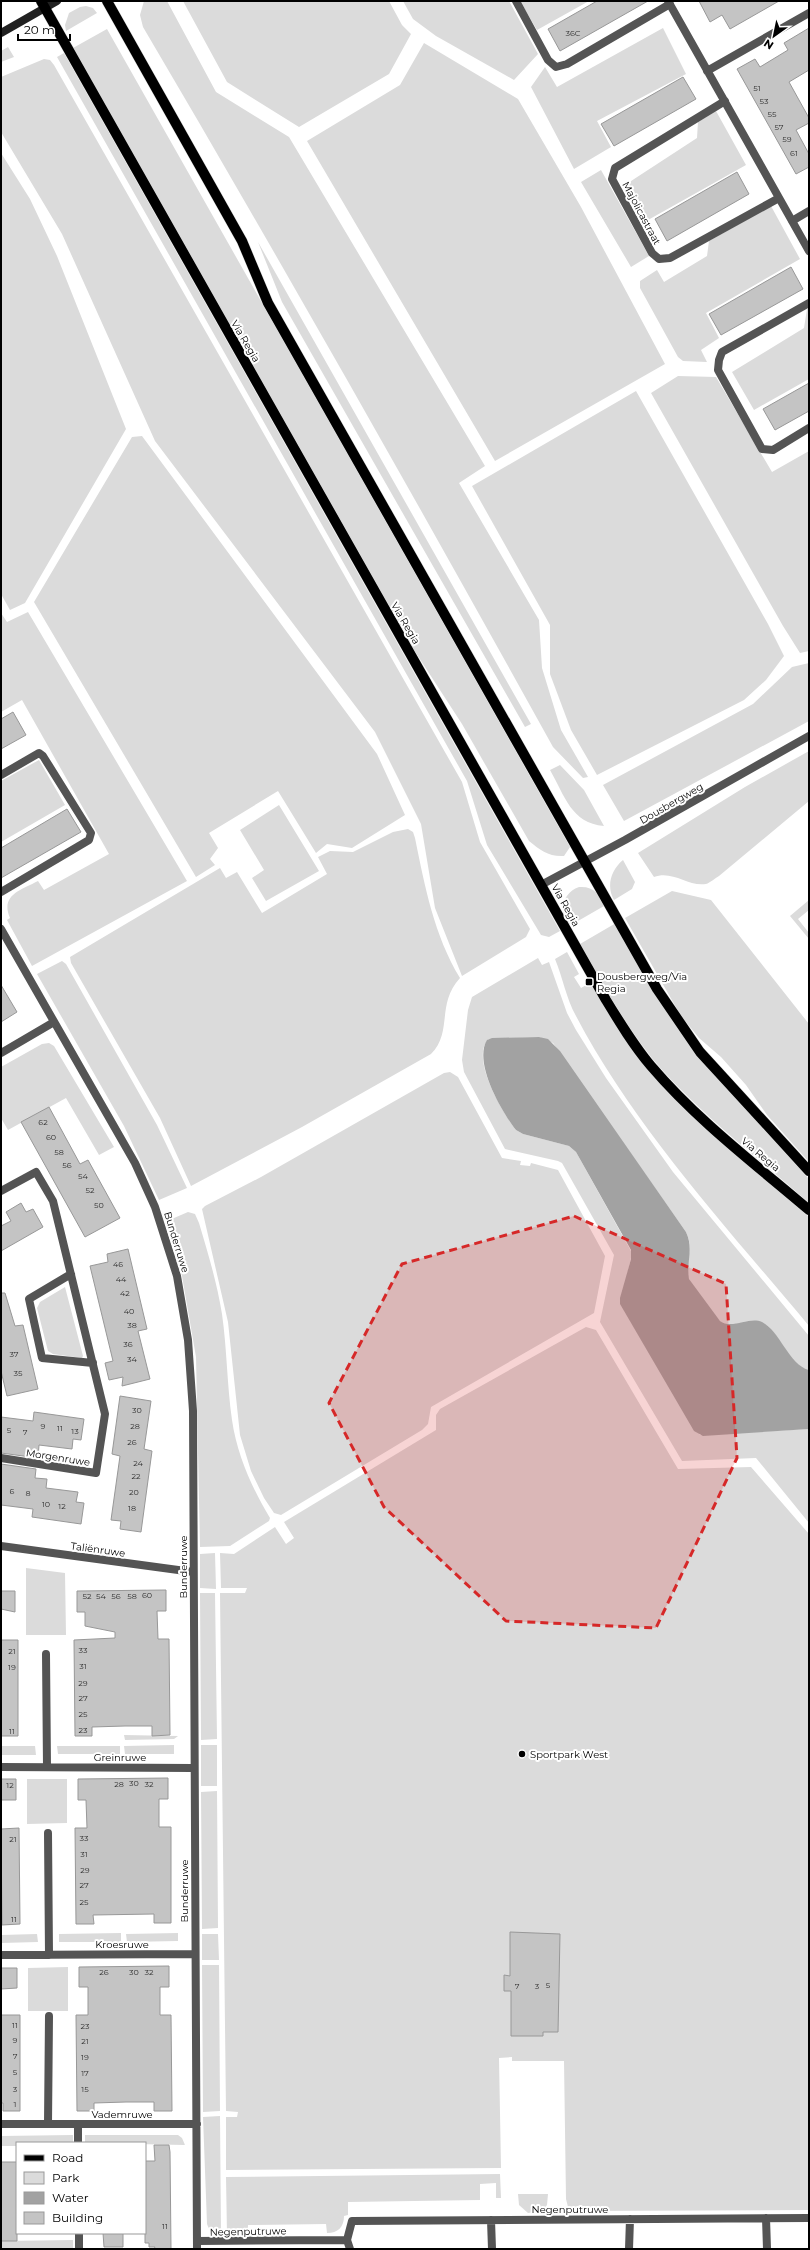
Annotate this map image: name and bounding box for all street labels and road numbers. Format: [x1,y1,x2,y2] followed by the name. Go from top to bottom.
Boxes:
[619,179,664,247] street label: Majolicastraat
[228,318,263,365] street label: Via Regia
[388,600,423,647] street label: Via Regia
[637,780,705,827] street label: Dousbergweg
[549,882,583,929] street label: Via Regia
[739,1134,783,1174] street label: Via Regia
[161,1210,192,1274] street label: Bunderruwe
[25,1446,91,1469] street label: Morgenruwe
[177,1535,190,1599] street label: Bunderruwe
[70,1539,126,1560] street label: Taliënruwe
[94,1751,146,1764] street label: Greinruwe
[178,1859,191,1923] street label: Bunderruwe
[95,1938,149,1951] street label: Kroesruwe
[91,2108,153,2121] street label: Vademruwe
[532,2203,608,2216] street label: Negenputruwe
[210,2224,287,2239] street label: Negenputruwe

